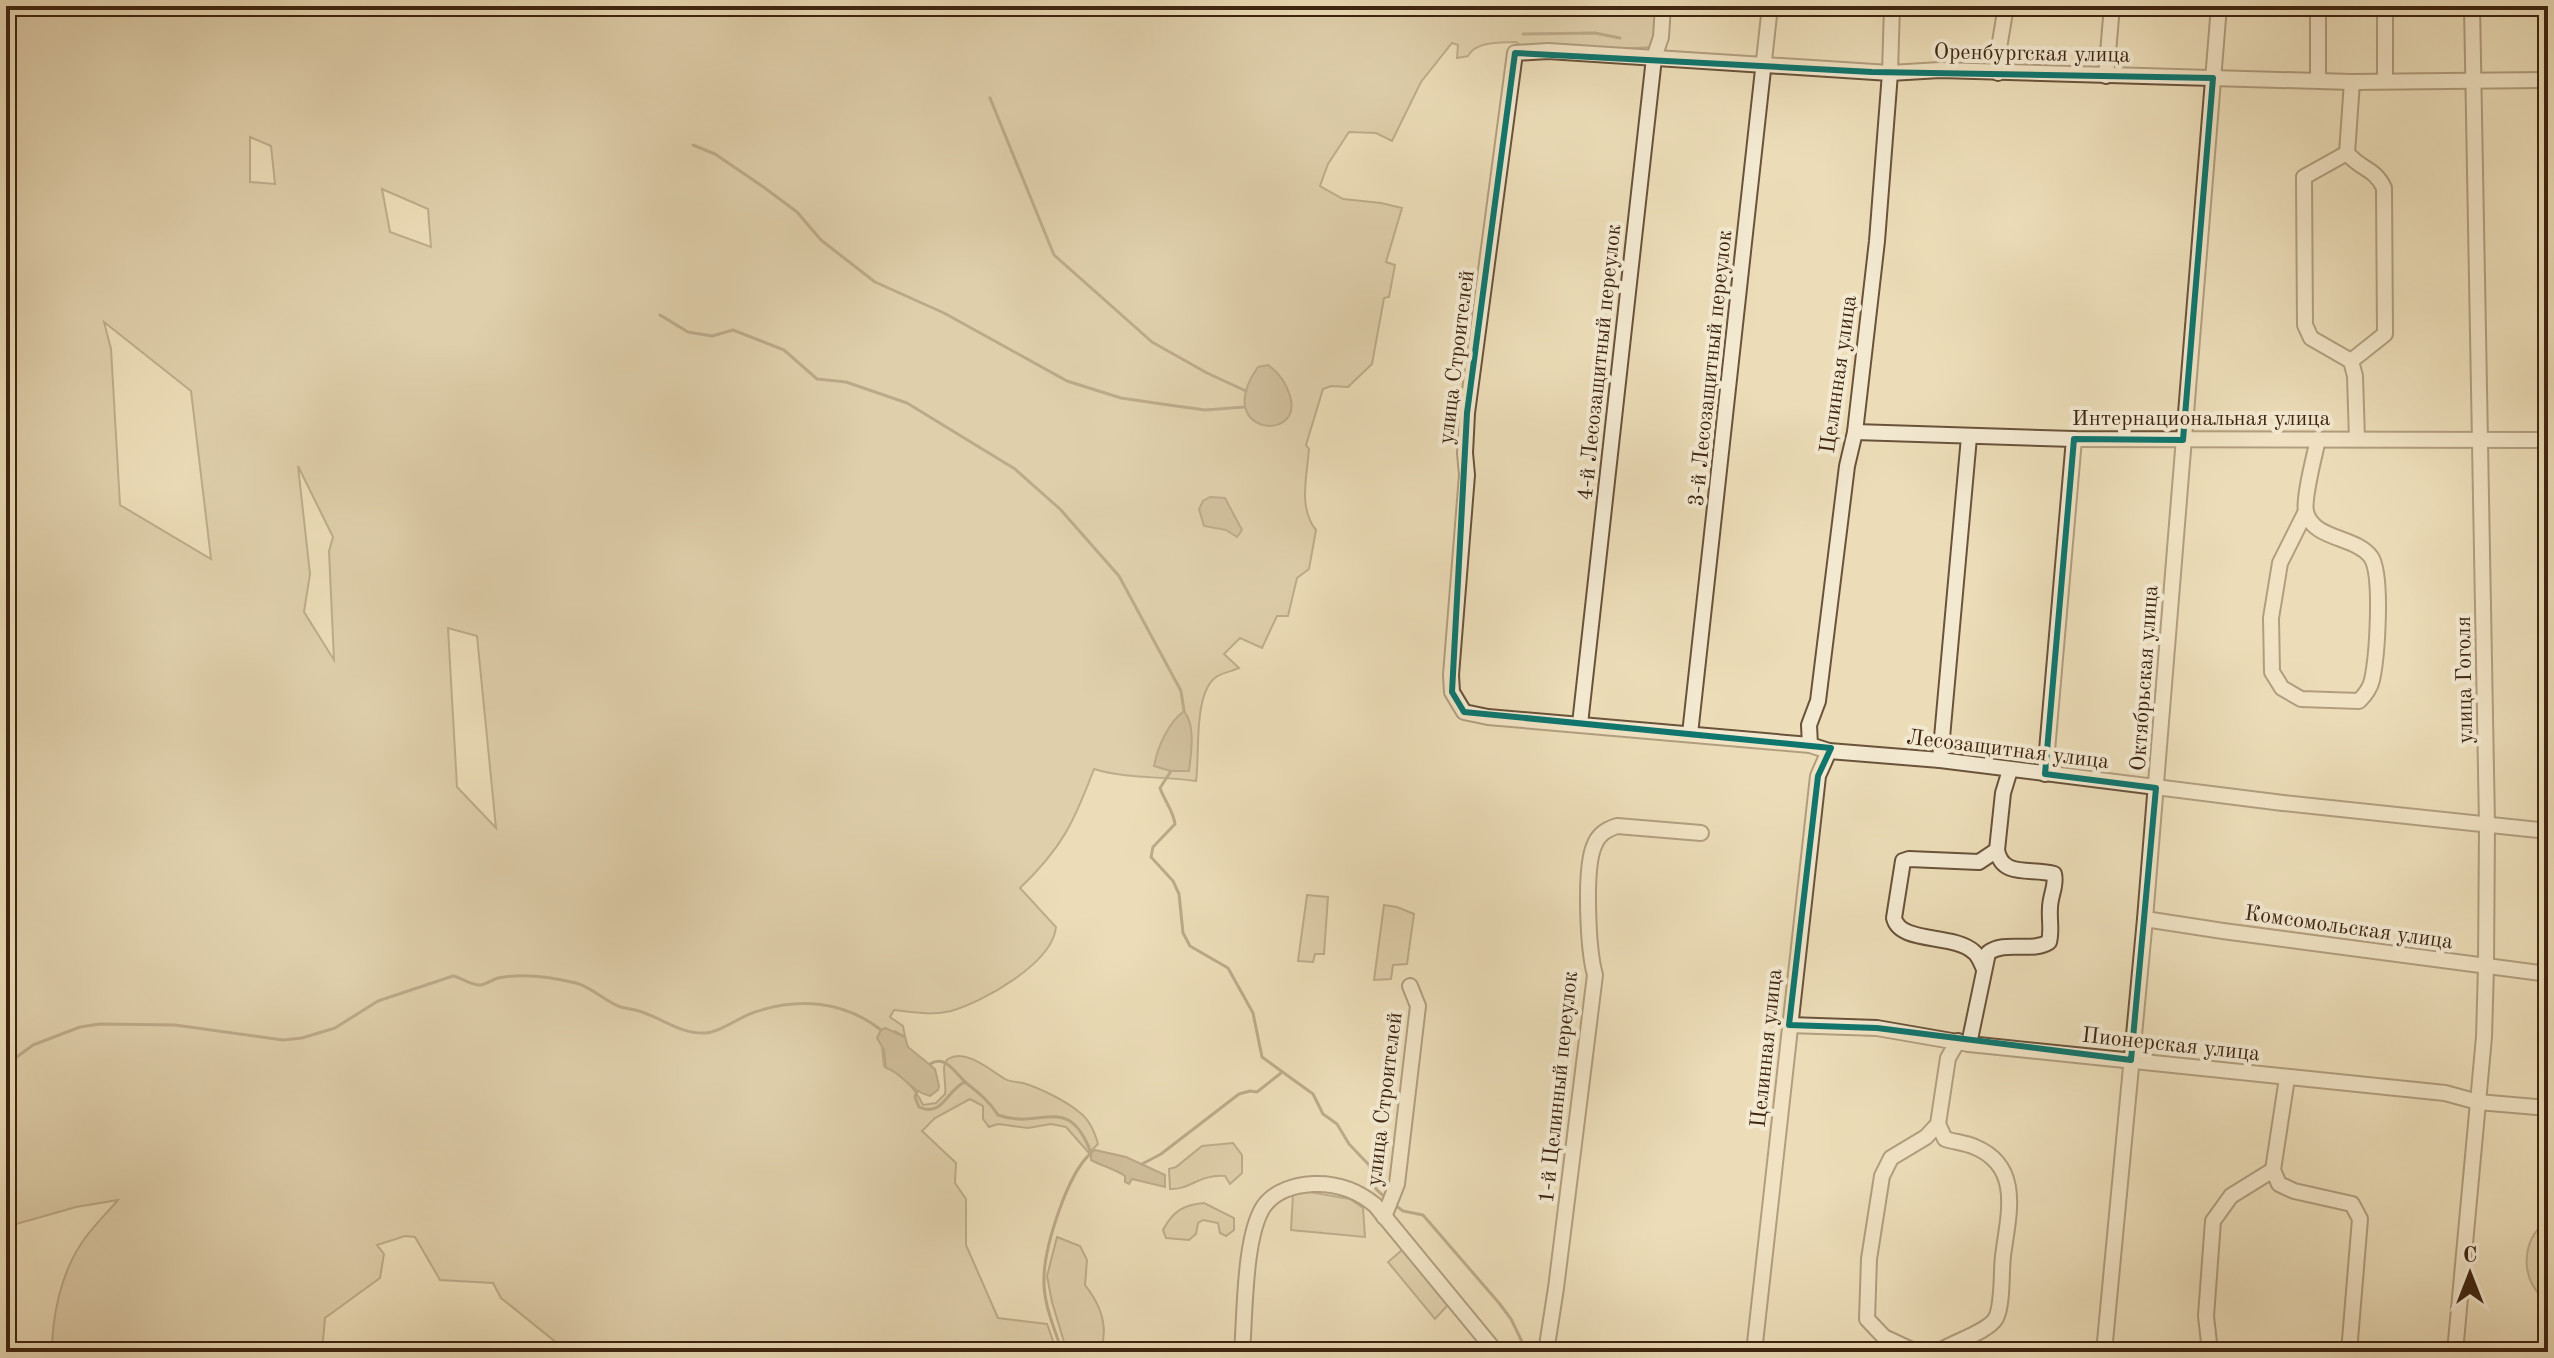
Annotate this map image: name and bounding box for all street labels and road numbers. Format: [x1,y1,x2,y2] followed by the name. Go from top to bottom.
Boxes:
[1933,41,2131,67] street label: Оренбургская улица
[1575,223,1625,501] street label: 4-й Лесозащитный переулок
[1686,229,1736,507] street label: 3-й Лесозащитный переулок
[1435,269,1479,446] street label: улица Строителей
[1817,294,1861,455] street label: Целинная улица
[2072,408,2330,430] street label: Интернациональная улица
[2128,584,2162,772] street label: Октябрьская улица
[2453,616,2477,744] street label: улица Гоголя
[1905,727,2110,773] street label: Лесозащитная улица
[2243,902,2455,954] street label: Комсомольская улица
[1748,968,1786,1129] street label: Целинная улица
[1536,970,1582,1204] street label: 1-й Целинный переулок
[1363,1011,1407,1188] street label: улица Строителей
[2081,1025,2261,1065] street label: Пионерская улица

